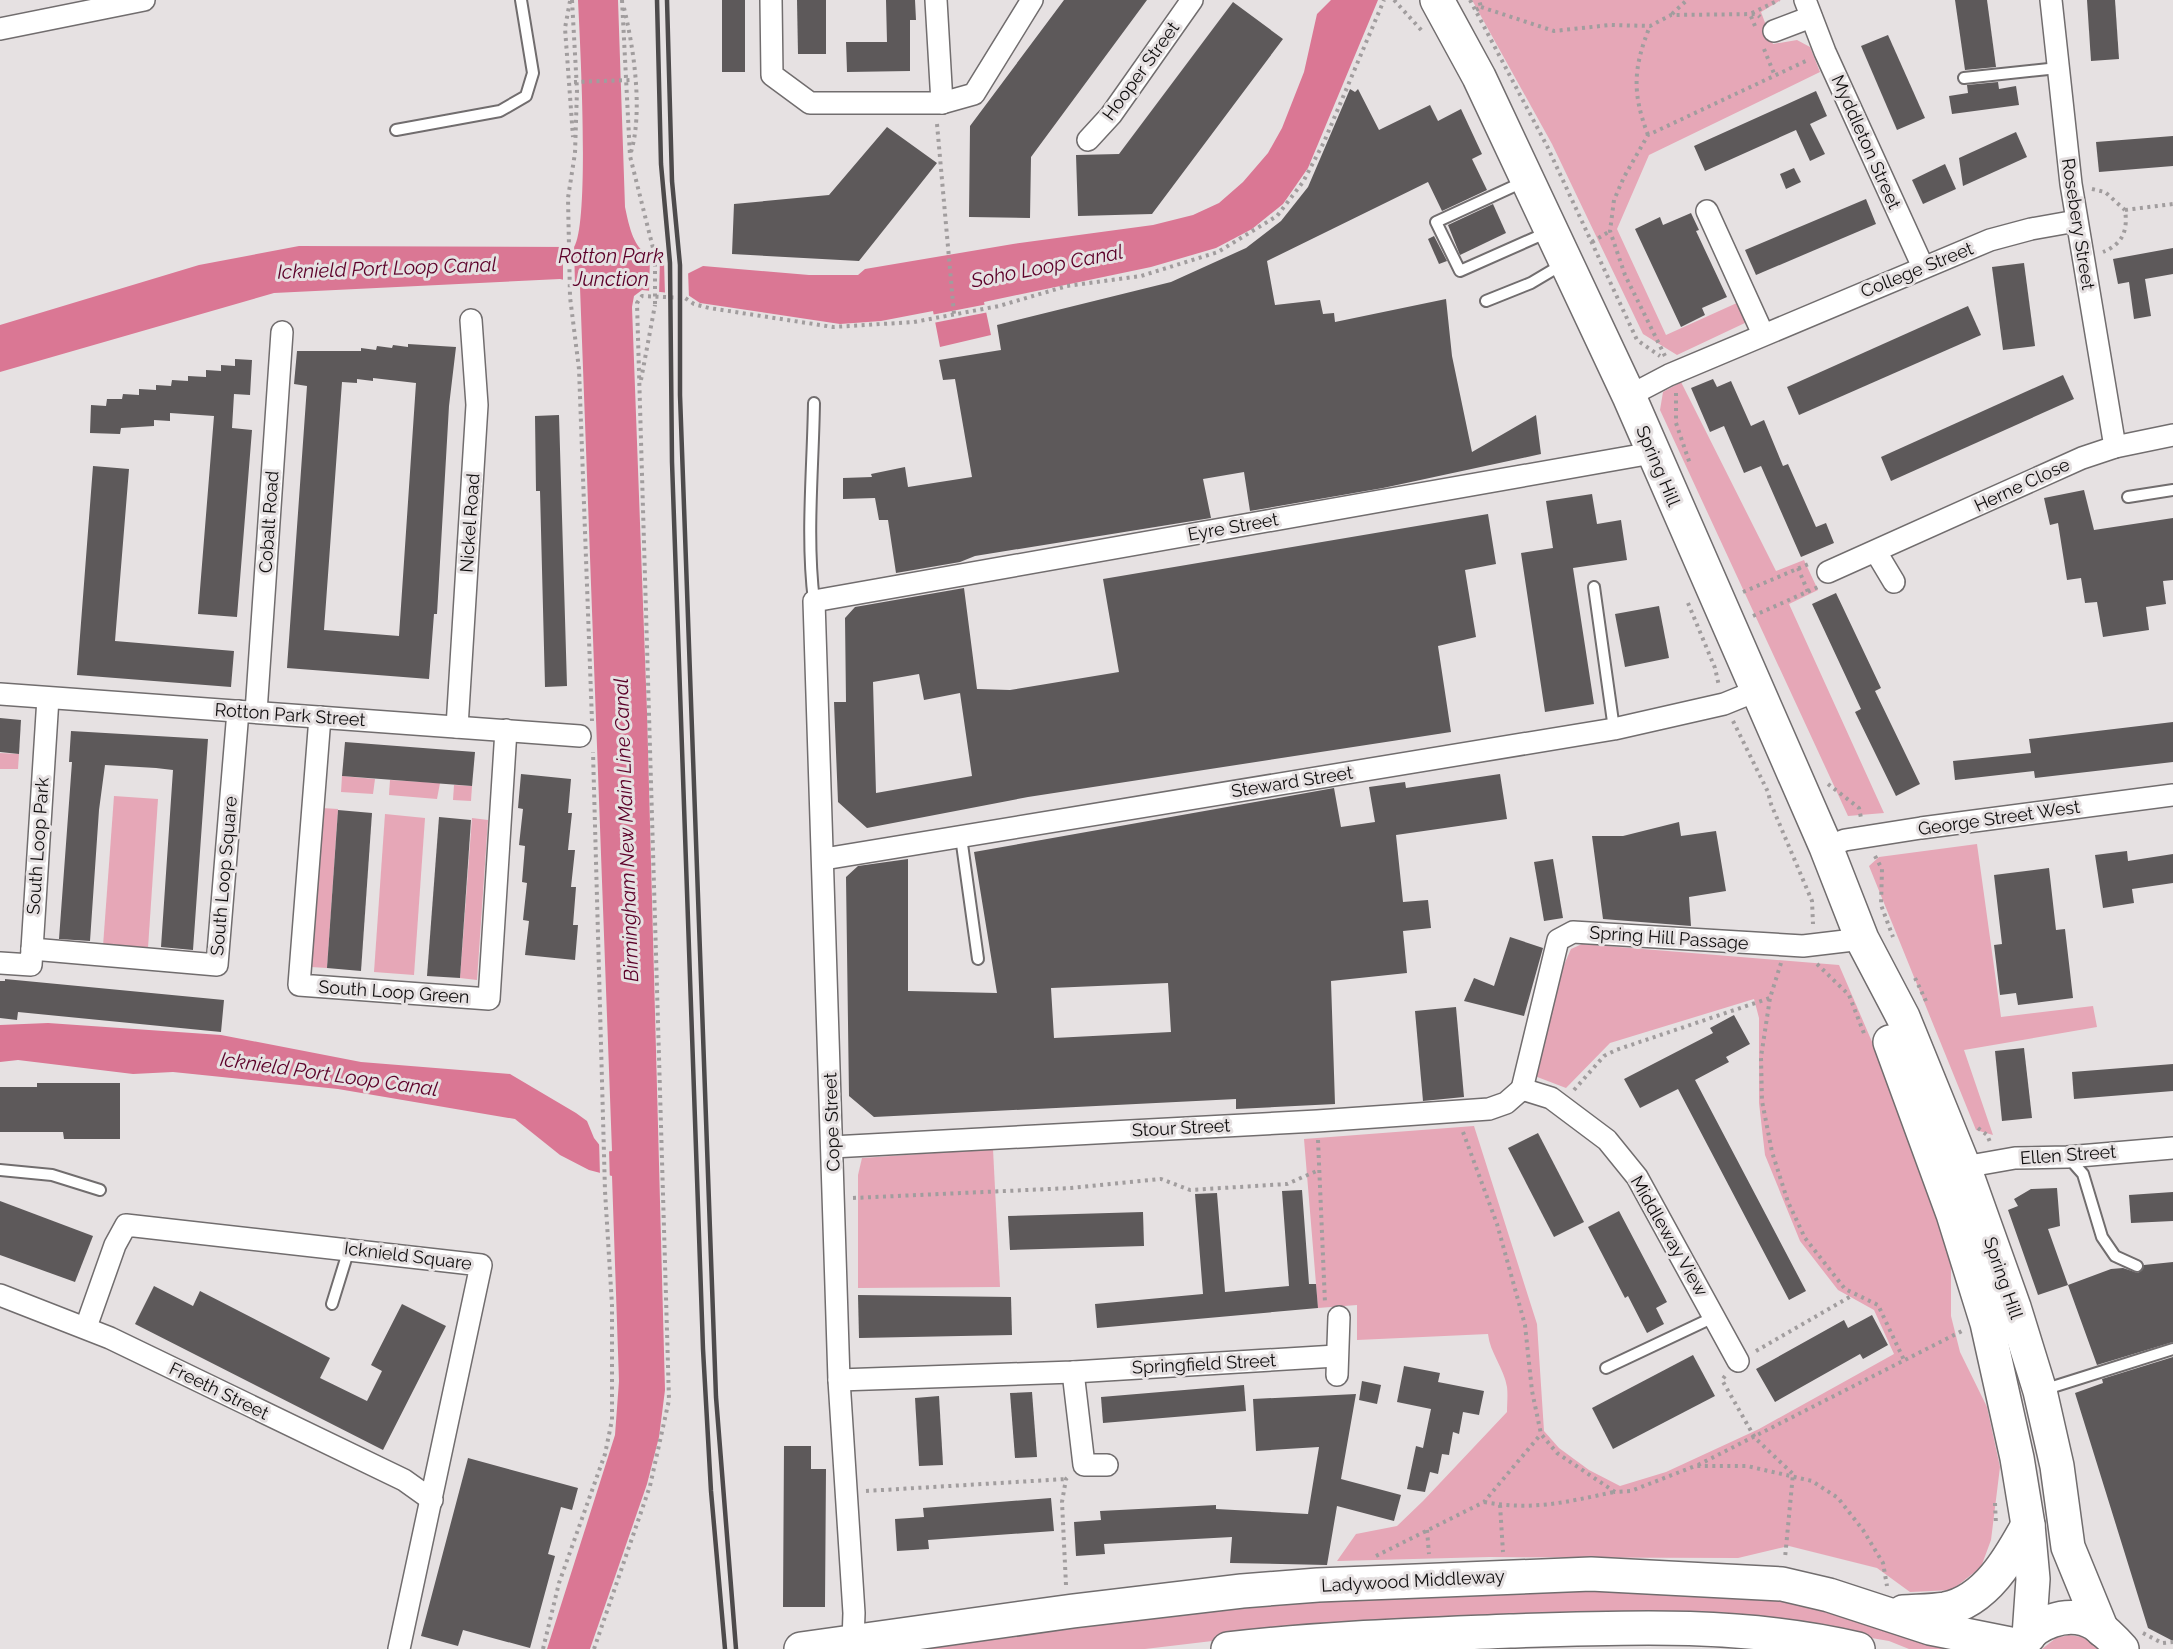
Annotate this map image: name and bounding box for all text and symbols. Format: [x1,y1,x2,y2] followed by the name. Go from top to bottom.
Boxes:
[1098,17,1183,124] street label: Hooper Street
[1827,71,1905,212] street label: Myddleton Street
[2058,157,2099,291] street label: Rosebery Street
[1857,237,1976,302] street label: College Street
[968,239,1125,293] water label: Soho Loop Canal
[558,244,664,291] water label: Rotton Park Junction
[277,252,497,284] water label: Icknield Port Loop Canal
[1632,422,1685,509] street label: Spring Hill
[1971,453,2073,516] street label: Herne Close
[254,470,283,574] street label: Cobalt Road
[456,473,483,573] street label: Nickel Road
[1186,508,1280,545] street label: Eyre Street
[609,678,643,982] water label: Birmingham New Main Line Canal
[214,699,366,730] street label: Rotton Park Street
[1230,762,1354,801] street label: Steward Street
[22,776,53,915] street label: South Loop Park
[206,795,241,957] street label: South Loop Square
[1917,796,2081,839] street label: George Street West
[1589,921,1750,954] street label: Spring Hill Passage
[318,976,470,1007] street label: South Loop Green
[218,1047,440,1101] water label: Icknield Port Loop Canal
[819,1072,844,1172] street label: Cope Street
[1131,1114,1231,1141] street label: Stour Street
[2019,1141,2117,1168] street label: Ellen Street
[1626,1172,1713,1300] street label: Middleway View
[1980,1234,2027,1322] street label: Spring Hill
[343,1237,474,1274] street label: Icknield Square
[1131,1349,1276,1378] street label: Springfield Street
[166,1357,272,1424] street label: Freeth Street
[1321,1565,1506,1596] street label: Ladywood Middleway

